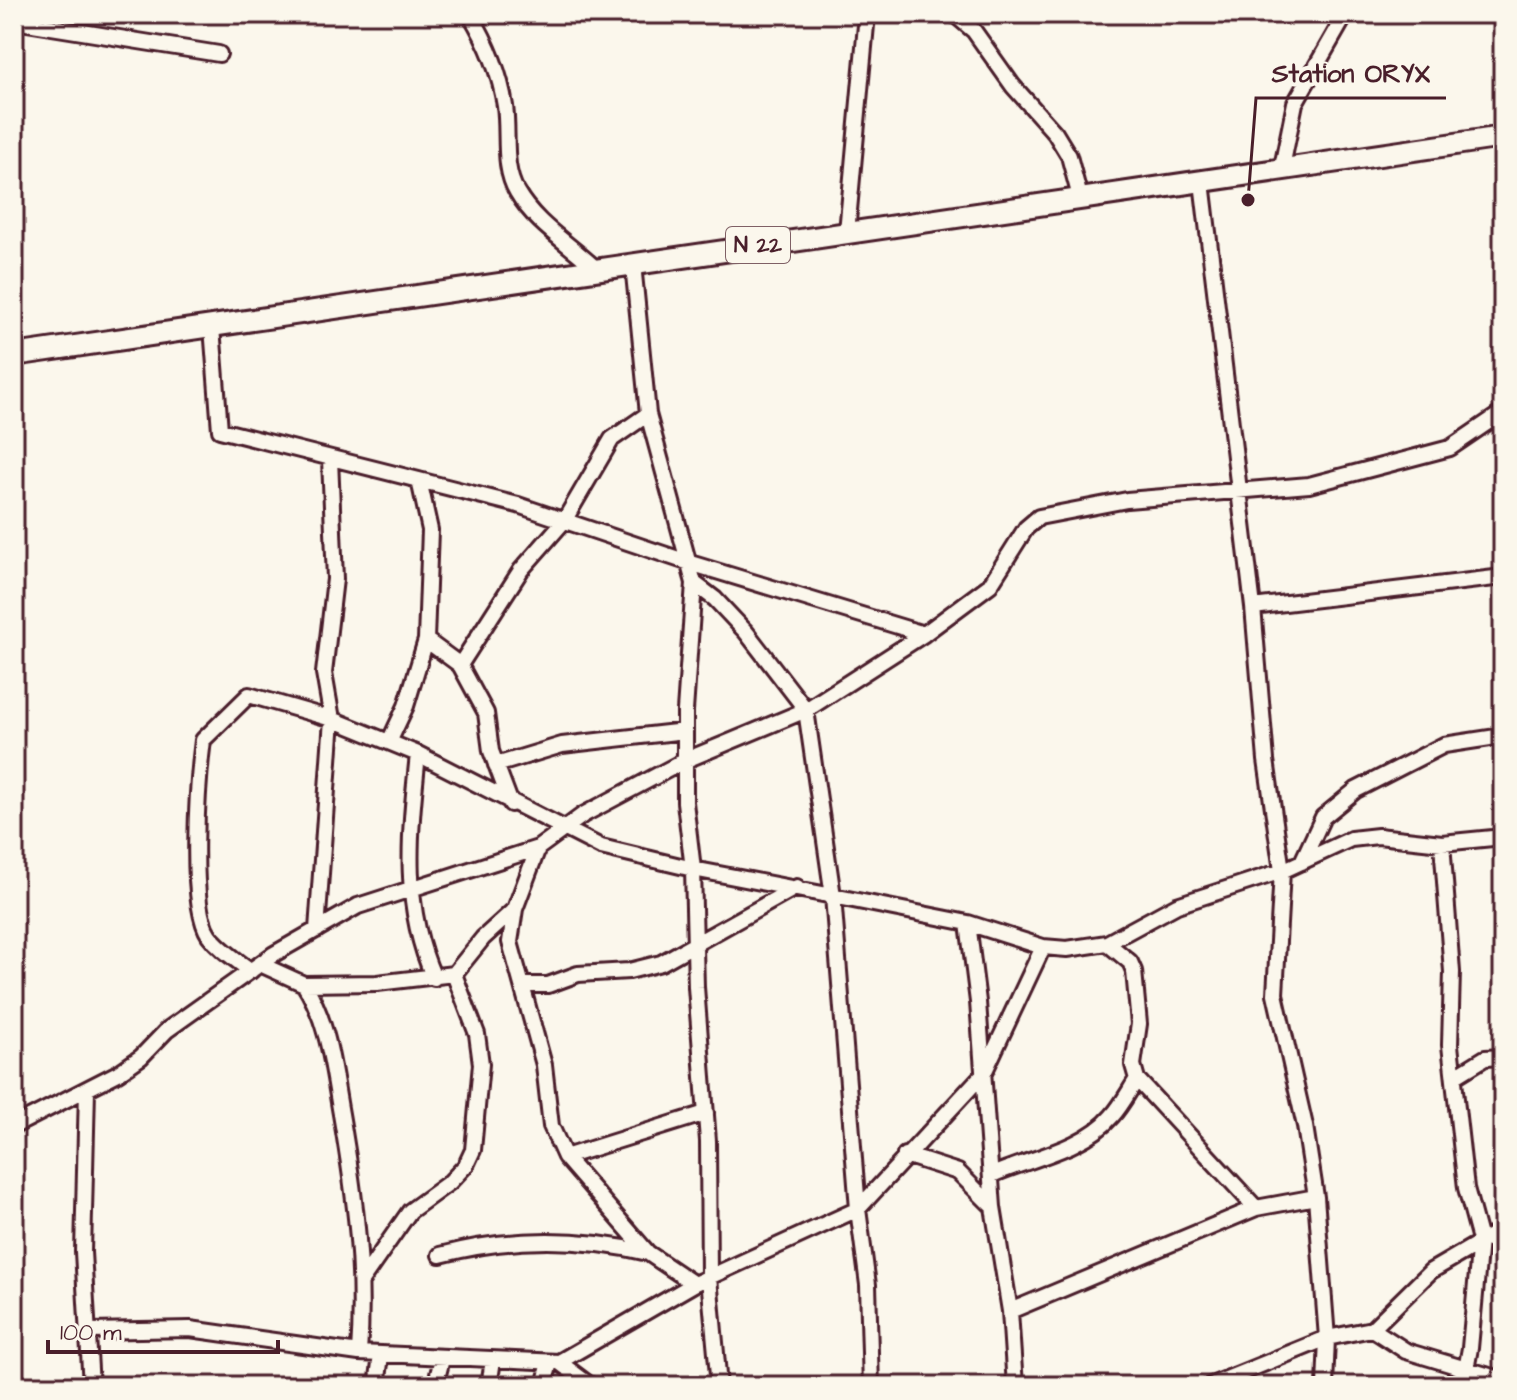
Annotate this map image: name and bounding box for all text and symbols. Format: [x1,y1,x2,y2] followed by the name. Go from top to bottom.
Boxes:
[1256,48,1446,98] callout: Station ORYX
[1271,56,1431,92] text: Station ORYX
[726,227,790,263] road number: N 22
[48,1304,278,1354] scale bar
[60,1316,122,1350] text: 100 m

